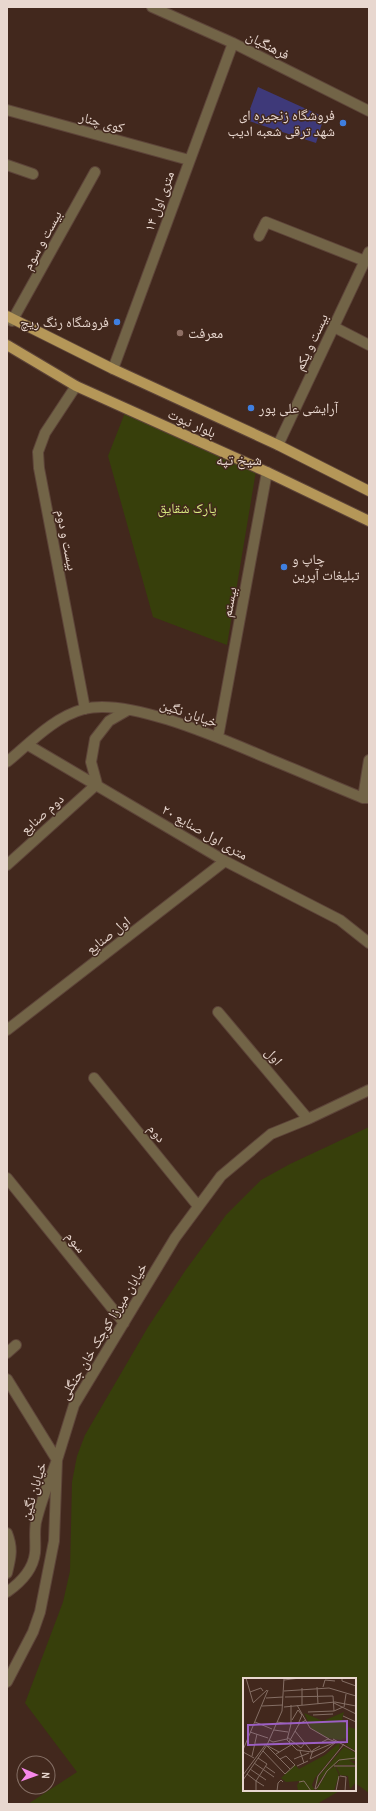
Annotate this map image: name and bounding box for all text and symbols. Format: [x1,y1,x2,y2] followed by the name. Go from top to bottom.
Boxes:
[243,27,293,64] street label: فرهنگیان
[227,106,335,140] place label: فروشگاه زنجیره ای شهد ترقی شعبه ادیب
[76,107,127,137] street label: کوی چنار
[338,118,348,128] marker: فروشگاه زنجیره ای شهد ترقی شعبه ادیب
[140,168,178,234] street label: ۱۴ متری اول
[18,207,67,273] street label: بیست و سوم
[290,310,333,374] street label: بیست و یکم
[20,313,109,332] place label: فروشگاه رنگ ریچ
[112,317,122,327] marker: فروشگاه رنگ ریچ
[188,324,223,342] place label: معرفت
[175,328,185,338] marker: معرفت
[258,399,338,417] place label: آرایشی علی پور
[246,403,256,413] marker: آرایشی علی پور
[165,404,219,442] street label: بلوار نبوت
[216,449,262,470] district label: شیخ تپه
[157,499,217,518] park label: پارک شقایق
[51,508,82,572] street label: بیست و دوم
[292,550,360,584] place label: چاپ و تبلیغات آپرین
[279,562,289,572] marker: چاپ و تبلیغات آپرین
[217,585,242,619] street label: بیستم
[158,695,220,731] street label: خیابان نگین
[16,790,68,839] street label: دوم صنایع
[158,800,251,865] street label: ۲۰ متری اول صنایع
[82,912,134,959] street label: اول صنایع
[261,1043,287,1069] street label: اول
[143,1120,170,1147] street label: دوم
[61,1228,90,1257] street label: سوم
[55,1259,151,1403] street label: خیابان میرزا کوچک خان جنگلی
[16,1460,50,1522] street label: خیابان نگین
[243,1678,356,1791] inset map
[16,1755,56,1795] north arrow
[39,1772,53,1779] text: N

